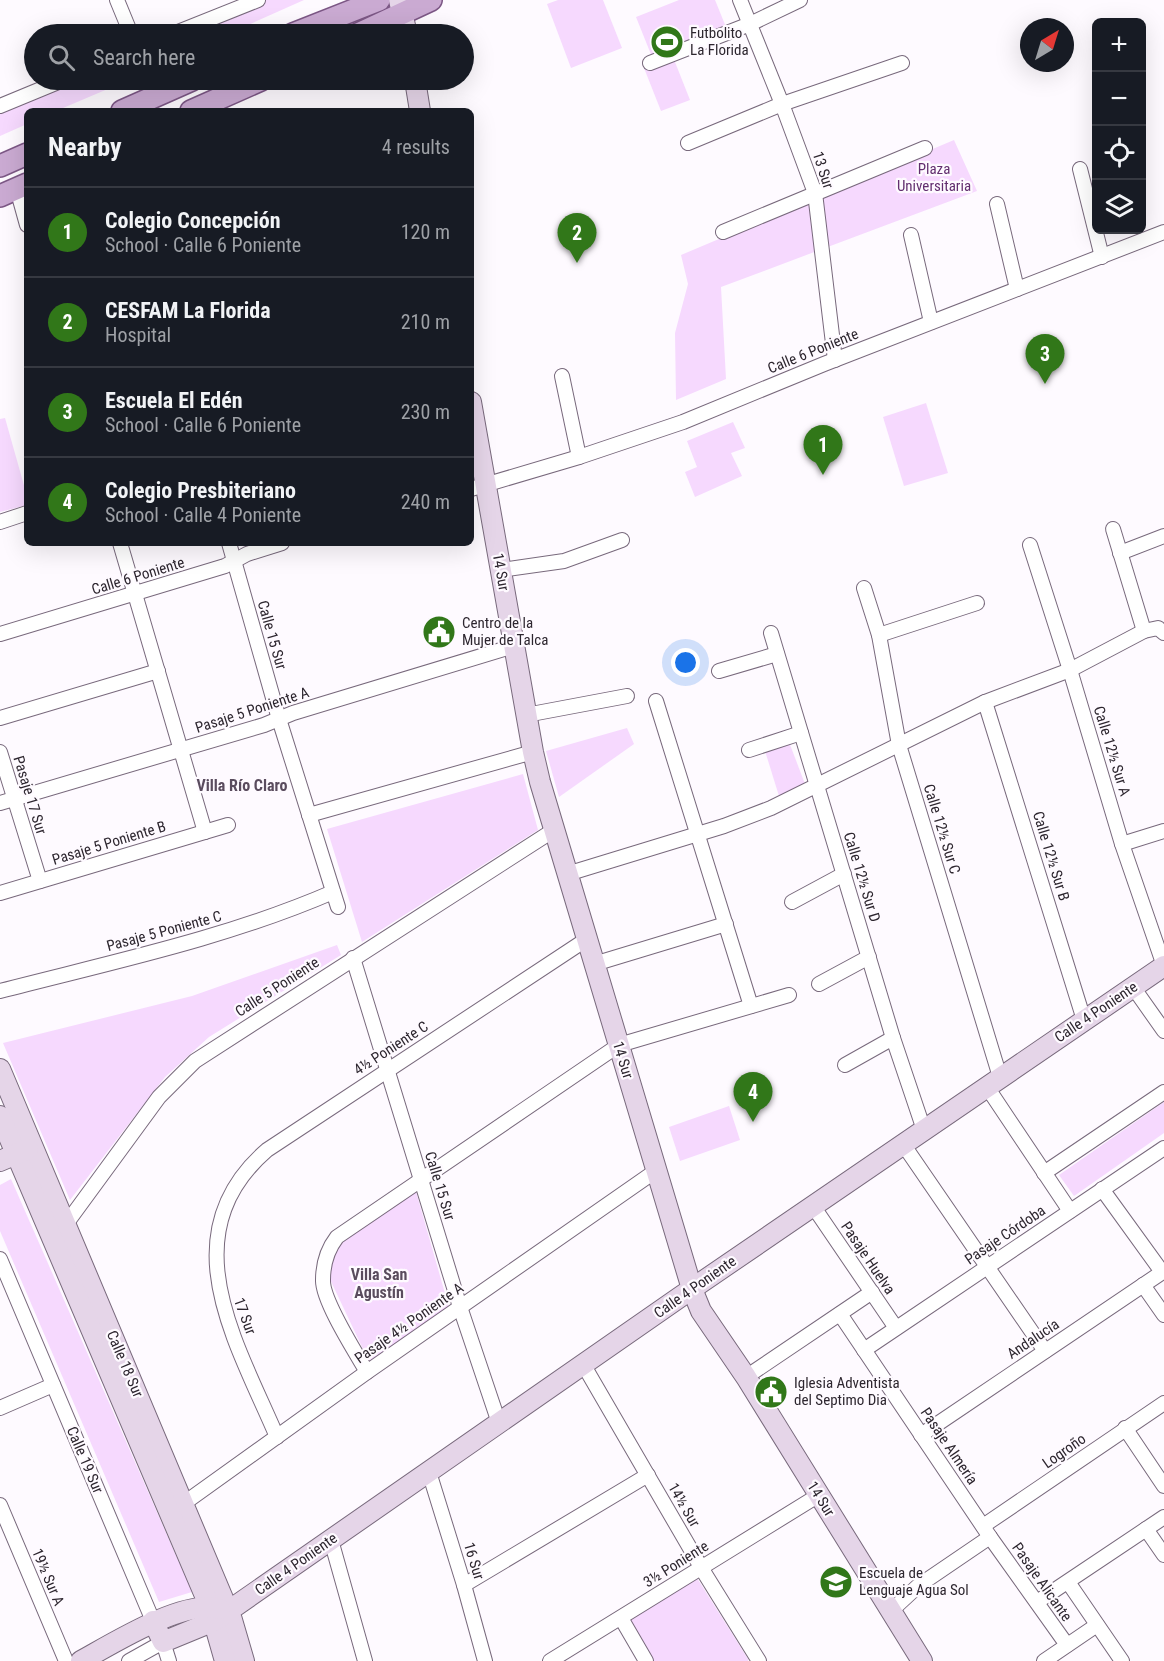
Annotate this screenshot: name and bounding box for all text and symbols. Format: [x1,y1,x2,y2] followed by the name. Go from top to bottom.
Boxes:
[1020,18,1074,72] north arrow
[1092,18,1146,234] map controls
[1092,18,1146,72] button: +
[24,24,474,90] search box
[649,24,685,60] sports icon: Futbolito La Florida
[690,24,749,59] place label: Futbolito La Florida
[45,41,78,74] icon: search
[93,45,195,70] text: Search here
[1092,72,1146,126] button: −
[1092,126,1146,180] button: locate
[48,132,122,162] text: Nearby
[382,135,450,159] text: 4 results
[809,149,838,191] street label: 13 Sur
[897,160,971,195] park label: Plaza Universitaria
[1092,180,1146,234] button: layers
[105,208,280,233] text: Colegio Concepción
[558,214,596,263] pin: 2
[62,220,73,244] text: 1
[401,220,450,244] text: 120 m
[105,233,301,257] text: School · Calle 6 Poniente
[105,298,271,323] text: CESFAM La Florida
[62,310,73,334] text: 2
[401,310,450,334] text: 210 m
[105,323,171,347] text: Hospital
[765,325,861,377] street label: Calle 6 Poniente
[1026,334,1064,384] pin: 3
[105,388,243,413] text: Escuela El Edén
[62,400,73,424] text: 3
[401,400,450,424] text: 230 m
[105,413,301,437] text: School · Calle 6 Poniente
[804,426,842,475] pin: 1
[105,478,296,503] text: Colegio Presbiteriano
[62,490,73,514] text: 4
[401,490,450,514] text: 240 m
[105,503,301,527] text: School · Calle 4 Poniente
[489,552,513,593] street label: 14 Sur
[89,553,187,599] street label: Calle 6 Poniente
[254,598,291,672] street label: Calle 15 Sur
[421,614,457,650] public building icon: Centro de la Mujer de Talca
[462,614,548,649] place label: Centro de la Mujer de Talca
[671,648,700,677] your location
[193,683,311,737] street label: Pasaje 5 Poniente A
[1090,704,1134,799] street label: Calle 12½ Sur A
[10,754,51,837] street label: Pasaje 17 Sur
[197,776,287,795] district label: Villa Río Claro
[920,782,964,876] street label: Calle 12½ Sur C
[1029,809,1073,903] street label: Calle 12½ Sur B
[50,817,168,869] street label: Pasaje 5 Poniente B
[840,830,884,924] street label: Calle 12½ Sur D
[105,907,223,955] street label: Pasaje 5 Poniente C
[232,953,322,1021] street label: Calle 5 Poniente
[1051,978,1141,1046] street label: Calle 4 Poniente
[350,1017,432,1079] street label: 4½ Poniente C
[609,1039,637,1081] street label: 14 Sur
[734,1072,772,1122] pin: 4
[421,1149,459,1223] street label: Calle 15 Sur
[961,1201,1049,1269] street label: Pasaje Córdoba
[837,1218,899,1298] street label: Pasaje Huelva
[650,1252,740,1322] street label: Calle 4 Poniente
[351,1265,407,1302] district label: Villa San Agustín
[351,1279,467,1367] street label: Pasaje 4½ Poniente A
[230,1295,260,1337] street label: 17 Sur
[1004,1315,1062,1363] street label: Andalucía
[103,1328,147,1401] street label: Calle 18 Sur
[753,1374,789,1410] public building icon: Iglesia Adventista del Septimo Dia
[794,1374,900,1409] place label: Iglesia Adventista del Septimo Dia
[917,1404,981,1488] street label: Pasaje Almería
[63,1424,107,1497] street label: Calle 19 Sur
[1039,1430,1089,1472] street label: Logroño
[803,1478,839,1520] street label: 14 Sur
[664,1480,704,1531] street label: 14½ Sur
[251,1529,341,1599] street label: Calle 4 Poniente
[640,1537,712,1591] street label: 3½ Poniente
[1008,1539,1076,1625] street label: Pasaje Alicante
[460,1540,488,1582] street label: 16 Sur
[28,1546,68,1608] street label: 19½ Sur A
[818,1564,854,1600] school or university icon: Escuela de Lenguaje Agua Sol
[859,1564,969,1599] place label: Escuela de Lenguaje Agua Sol

